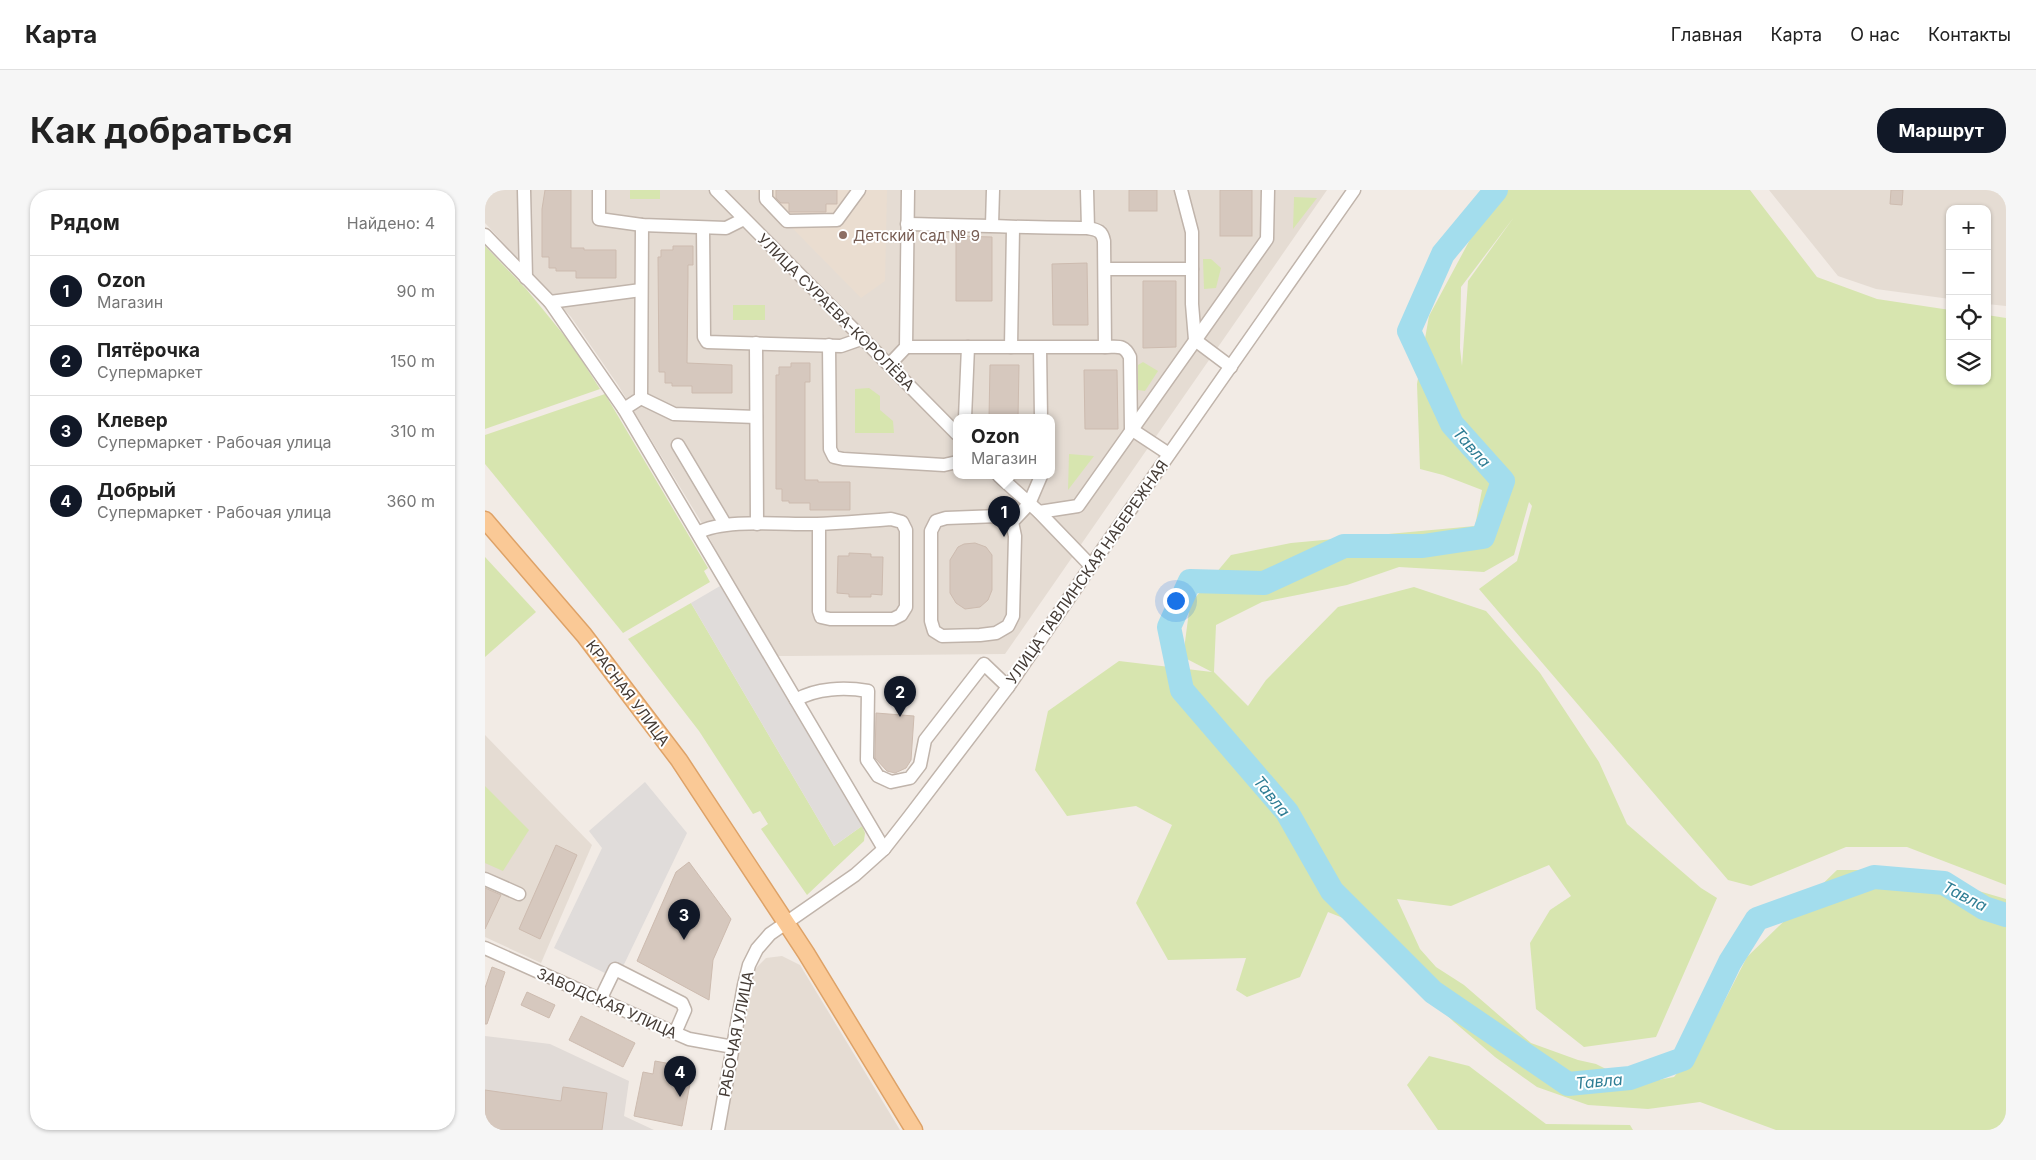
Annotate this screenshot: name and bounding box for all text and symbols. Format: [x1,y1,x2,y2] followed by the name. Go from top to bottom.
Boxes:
[25,20,97,49] text: Карта
[1671,24,1742,45] text: Главная
[1770,24,1822,45] text: Карта
[1850,24,1900,45] text: О нас
[1928,24,2011,45] text: Контакты
[1877,108,2006,153] button: Маршрут
[30,109,293,151] text: Как добраться
[1946,205,1991,385] map controls
[1946,205,1991,250] button: +
[50,210,120,235] text: Рядом
[347,213,435,233] text: Найдено: 4
[853,226,980,245] place label: Детский сад № 9
[753,229,919,395] street label: УЛИЦА СУРАЕВА-КОРОЛЁВА
[837,229,849,241] marker: Детский сад № 9
[1946,250,1991,295] button: −
[97,269,146,292] text: Ozon
[63,281,69,301] text: 1
[396,281,435,301] text: 90 m
[97,292,163,312] text: Магазин
[1946,295,1991,340] button: locate
[97,339,200,362] text: Пятёрочка
[1946,340,1991,385] button: layers
[61,351,71,371] text: 2
[390,351,435,371] text: 150 m
[97,362,202,382] text: Супермаркет
[97,409,168,432] text: Клевер
[953,414,1055,479] popup
[61,421,71,441] text: 3
[390,421,435,441] text: 310 m
[1449,423,1495,471] water label: Тавла
[971,425,1020,448] text: Ozon
[97,432,332,452] text: Супермаркет · Рабочая улица
[971,448,1037,468] text: Магазин
[1002,456,1172,688] street label: УЛИЦА ТАВЛИНСКАЯ НАБЕРЕЖНАЯ
[97,479,176,502] text: Добрый
[61,491,71,511] text: 4
[387,491,435,511] text: 360 m
[988,496,1020,537] pin: 1
[97,502,332,522] text: Супермаркет · Рабочая улица
[1163,588,1189,614] your location
[582,636,674,750] street label: КРАСНАЯ УЛИЦА
[884,676,916,717] pin: 2
[1249,771,1295,821] water label: Тавла
[1939,876,1991,916] water label: Тавла
[668,899,700,940] pin: 3
[534,963,680,1043] street label: ЗАВОДСКАЯ УЛИЦА
[714,969,758,1099] street label: РАБОЧАЯ УЛИЦА
[664,1056,696,1097] pin: 4
[1575,1069,1623,1093] water label: Тавла

